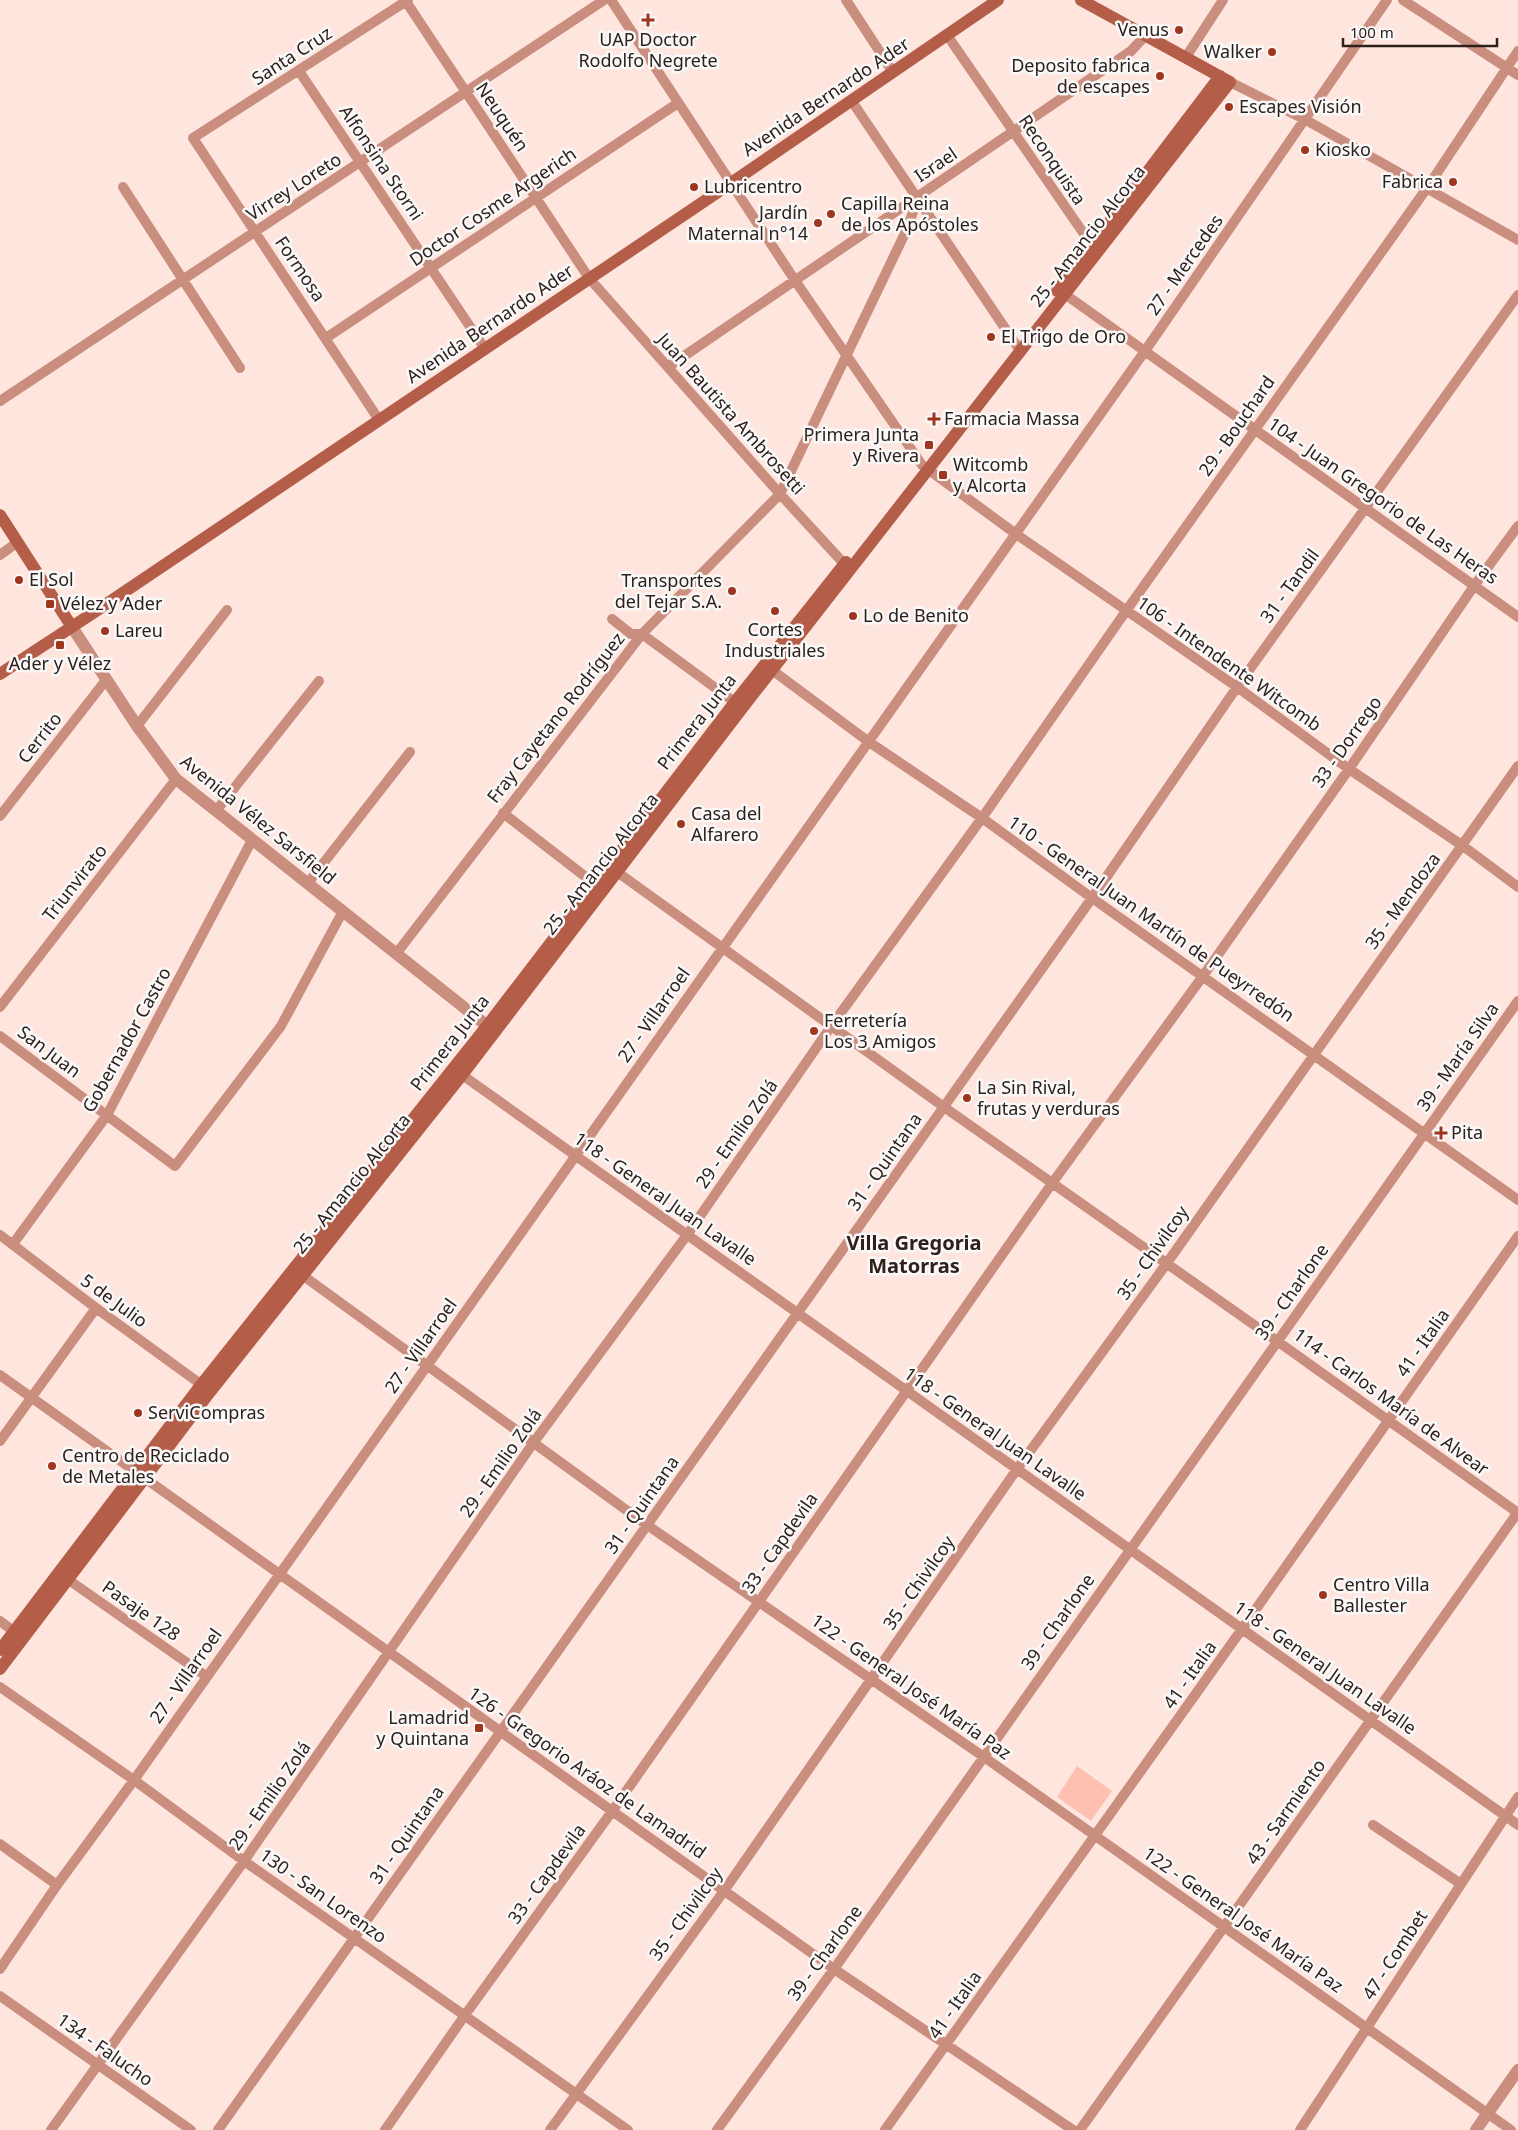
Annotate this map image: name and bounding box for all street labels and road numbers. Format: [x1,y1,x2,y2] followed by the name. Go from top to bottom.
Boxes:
[247,20,336,90] street label: Santa Cruz
[737,31,914,161] street label: Avenida Bernardo Ader
[471,77,535,156] street label: Neuquén
[334,100,429,225] street label: Alfonsina Storni
[1014,110,1092,209] street label: Reconquista
[404,141,581,271] street label: Doctor Cosme Argerich
[909,141,962,187] street label: Israel
[241,147,346,226] street label: Virrey Loreto
[1024,159,1150,311] street label: 25 - Amancio Alcorta
[1141,209,1228,320] street label: 27 - Mercedes
[270,231,331,306] street label: Formosa
[401,258,578,388] street label: Avenida Bernardo Ader
[651,326,811,499] street label: Juan Bautista Ambrosetti
[1193,370,1280,480] street label: 29 - Bouchard
[1264,411,1503,589] street label: 104 - Juan Gregorio de Las Heras
[1254,544,1324,627] street label: 31 - Tandil
[1133,590,1327,736] street label: 106 - Intendente Witcomb
[481,627,629,808] street label: Fray Cayetano Rodríguez
[651,668,741,774] street label: Primera Junta
[1306,691,1387,792] street label: 33 - Dorrego
[12,707,67,768] street label: Cerrito
[176,749,341,889] street label: Avenida Vélez Sarsfield
[537,787,663,939] street label: 25 - Amancio Alcorta
[1004,810,1300,1027] street label: 110 - General Juan Martín de Pueyrredón
[36,839,112,926] street label: Triunvirato
[1359,847,1445,953] street label: 35 - Mendoza
[612,962,695,1067] street label: 27 - Villarroel
[76,963,176,1116] street label: Gobernador Castro
[404,989,494,1095] street label: Primera Junta
[1411,997,1504,1116] street label: 39 - María Silva
[13,1020,86,1083] street label: San Juan
[690,1074,783,1193] street label: 29 - Emilio Zolá
[287,1108,415,1258] street label: 25 - Amancio Alcorta
[842,1108,927,1215] street label: 31 - Quintana
[570,1126,761,1270] street label: 118 - General Juan Lavalle
[1111,1200,1194,1304] street label: 35 - Chivilcoy
[1249,1238,1333,1344] street label: 39 - Charlone
[76,1268,153,1333] street label: 5 de Julio
[379,1293,462,1398] street label: 27 - Villarroel
[1390,1304,1454,1381] street label: 41 - Italia
[1289,1322,1495,1481] street label: 114 - Carlos María de Alvear
[900,1361,1091,1505] street label: 118 - General Juan Lavalle
[454,1403,547,1522] street label: 29 - Emilio Zolá
[599,1451,684,1558] street label: 31 - Quintana
[736,1487,823,1598] street label: 33 - Capdevila
[877,1530,960,1634] street label: 35 - Chivilcoy
[1015,1568,1099,1674] street label: 39 - Charlone
[98,1575,185,1646] street label: Pasaje 128
[1230,1595,1421,1739] street label: 118 - General Juan Lavalle
[807,1608,1016,1765] street label: 122 - General José María Paz
[144,1623,227,1728] street label: 27 - Villarroel
[1157,1636,1221,1713] street label: 41 - Italia
[464,1681,711,1864] street label: 126 - Gregorio Aráoz de Lamadrid
[223,1736,316,1855] street label: 29 - Emilio Zolá
[1240,1754,1330,1869] street label: 43 - Sarmiento
[364,1781,449,1888] street label: 31 - Quintana
[502,1819,590,1928] street label: 33 - Capdevila
[1139,1841,1348,1998] street label: 122 - General José María Paz
[255,1842,392,1948] street label: 130 - San Lorenzo
[643,1861,728,1965] street label: 35 - Chivilcoy
[781,1900,867,2005] street label: 39 - Charlone
[1356,1904,1432,2004] street label: 47 - Combet
[922,1966,986,2043] street label: 41 - Italia
[53,2007,158,2091] street label: 134 - Falucho

